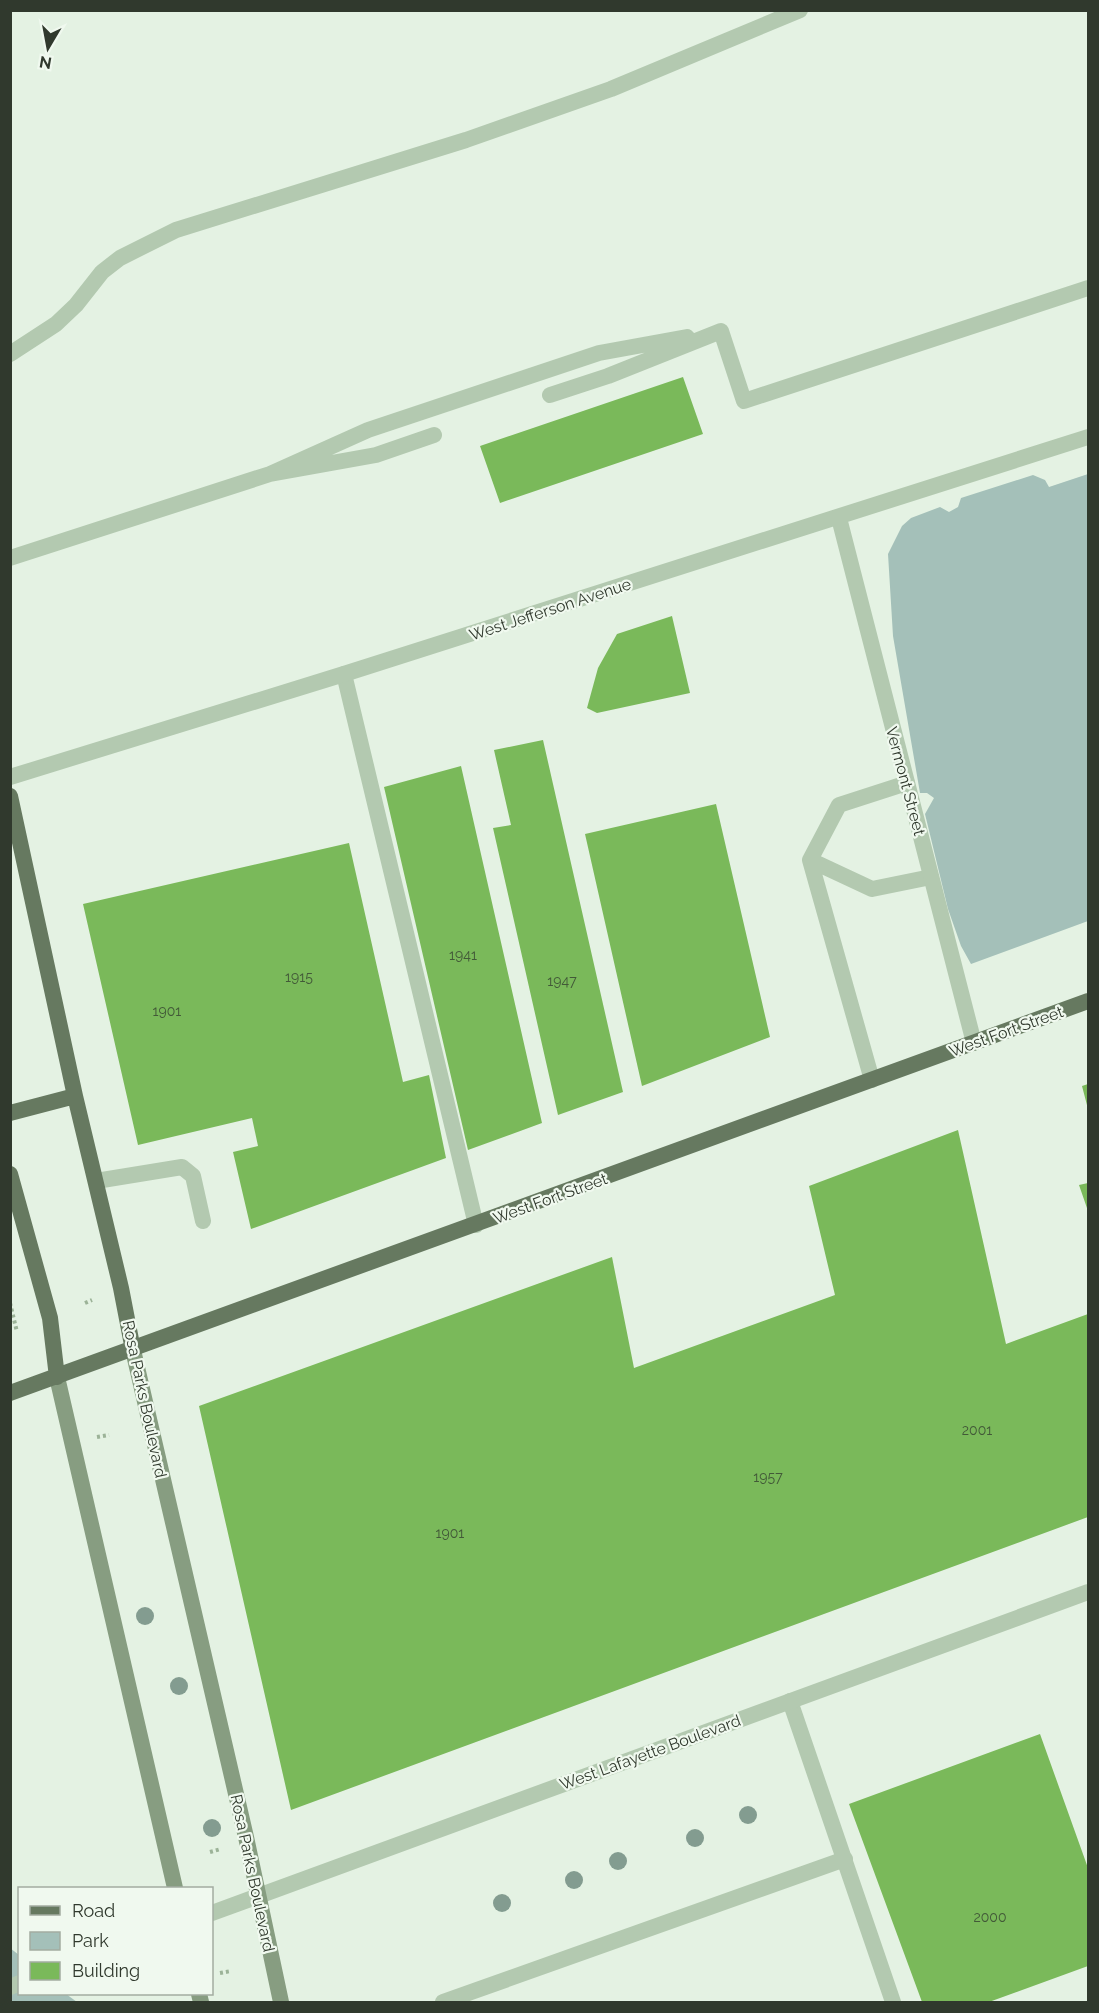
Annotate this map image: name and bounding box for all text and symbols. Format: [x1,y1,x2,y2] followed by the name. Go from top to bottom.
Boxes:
[18,18,78,78] north arrow
[38,52,53,73] text: N
[467,574,633,645] street label: West Jefferson Avenue
[882,725,929,838] street label: Vermont Street
[449,947,477,963] house number: 1941
[285,969,313,985] house number: 1915
[547,973,577,989] house number: 1947
[947,1002,1066,1061] street label: West Fort Street
[153,1003,181,1019] house number: 1901
[491,1169,610,1228] street label: West Fort Street
[119,1319,170,1480] street label: Rosa Parks Boulevard
[962,1422,992,1438] house number: 2001
[753,1469,783,1485] house number: 1957
[436,1525,464,1541] house number: 1901
[557,1711,743,1794] street label: West Lafayette Boulevard
[227,1793,278,1954] street label: Rosa Parks Boulevard
[18,1887,213,1995] legend
[72,1900,115,1921] text: Road
[974,1909,1007,1925] house number: 2000
[72,1930,109,1951] text: Park
[72,1960,140,1981] text: Building

